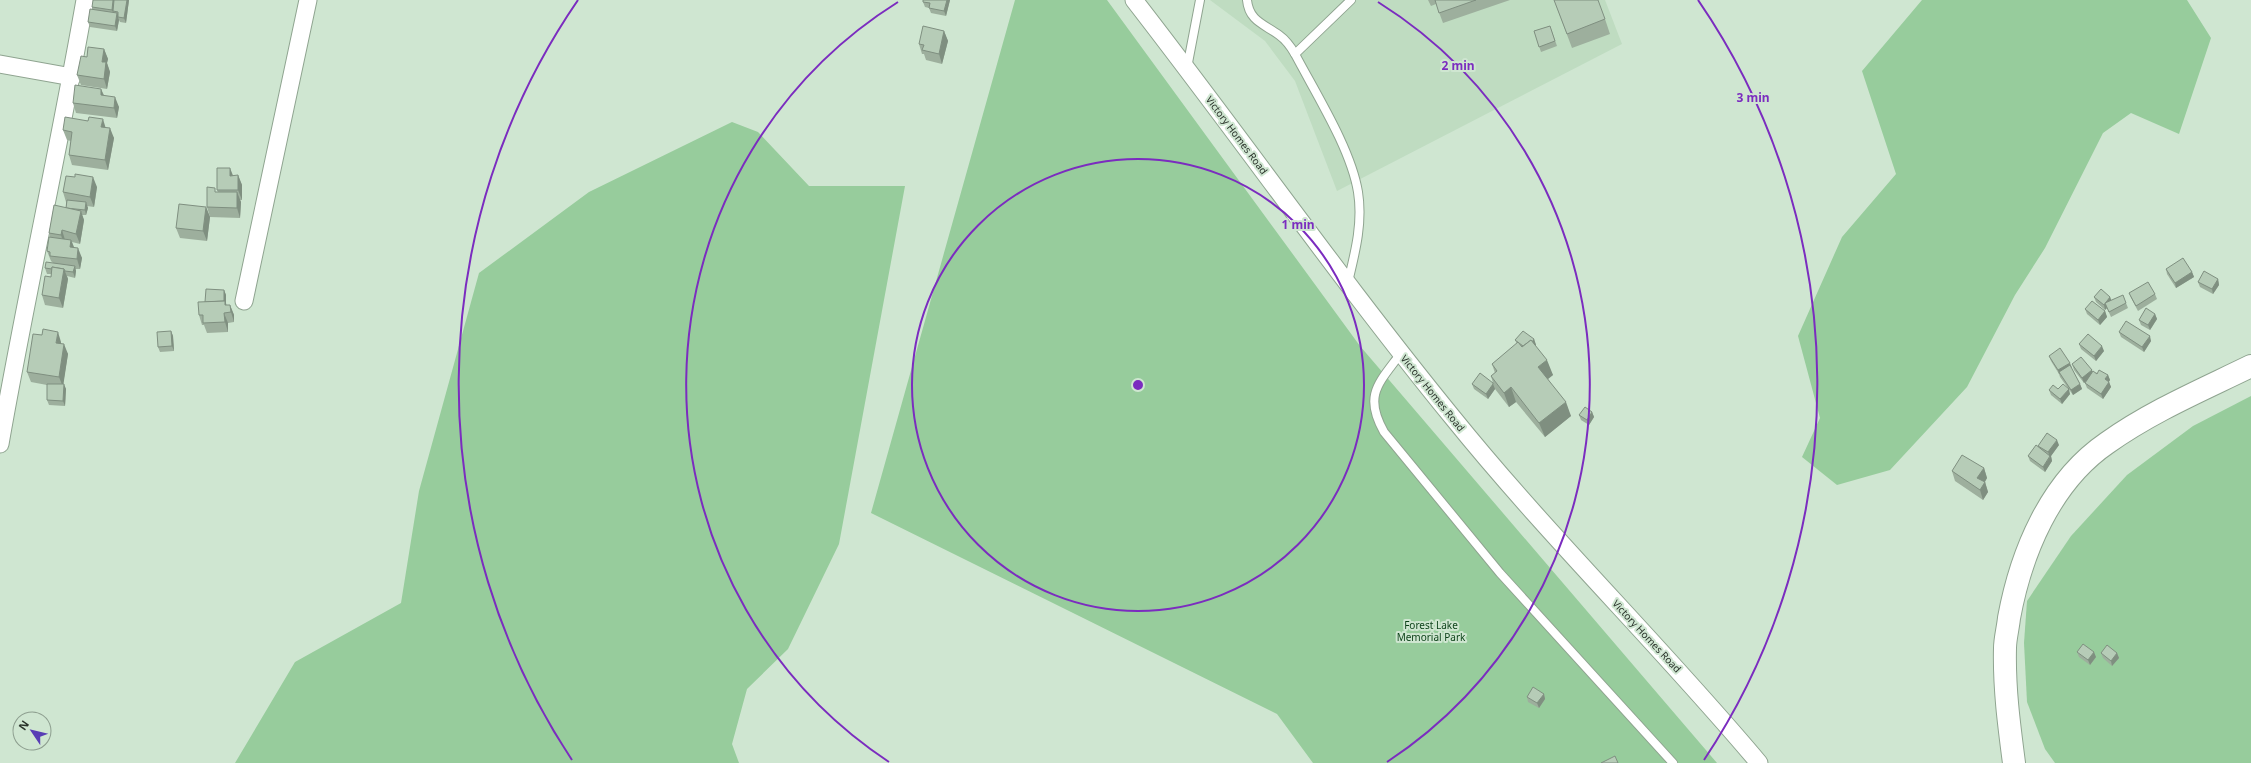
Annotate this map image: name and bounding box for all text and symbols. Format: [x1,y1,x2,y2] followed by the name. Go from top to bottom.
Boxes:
[1441,57,1475,74] text: 2 min
[1736,89,1770,106] text: 3 min
[1203,93,1271,177] street label: Victory Homes Road
[1281,216,1315,233] text: 1 min
[1398,352,1468,434] street label: Victory Homes Road
[1131,378,1145,392] centre of rings
[1610,597,1684,675] street label: Victory Homes Road
[1397,618,1466,644] park label: Forest Lake Memorial Park
[12,711,52,751] north arrow
[15,717,32,733] text: N

